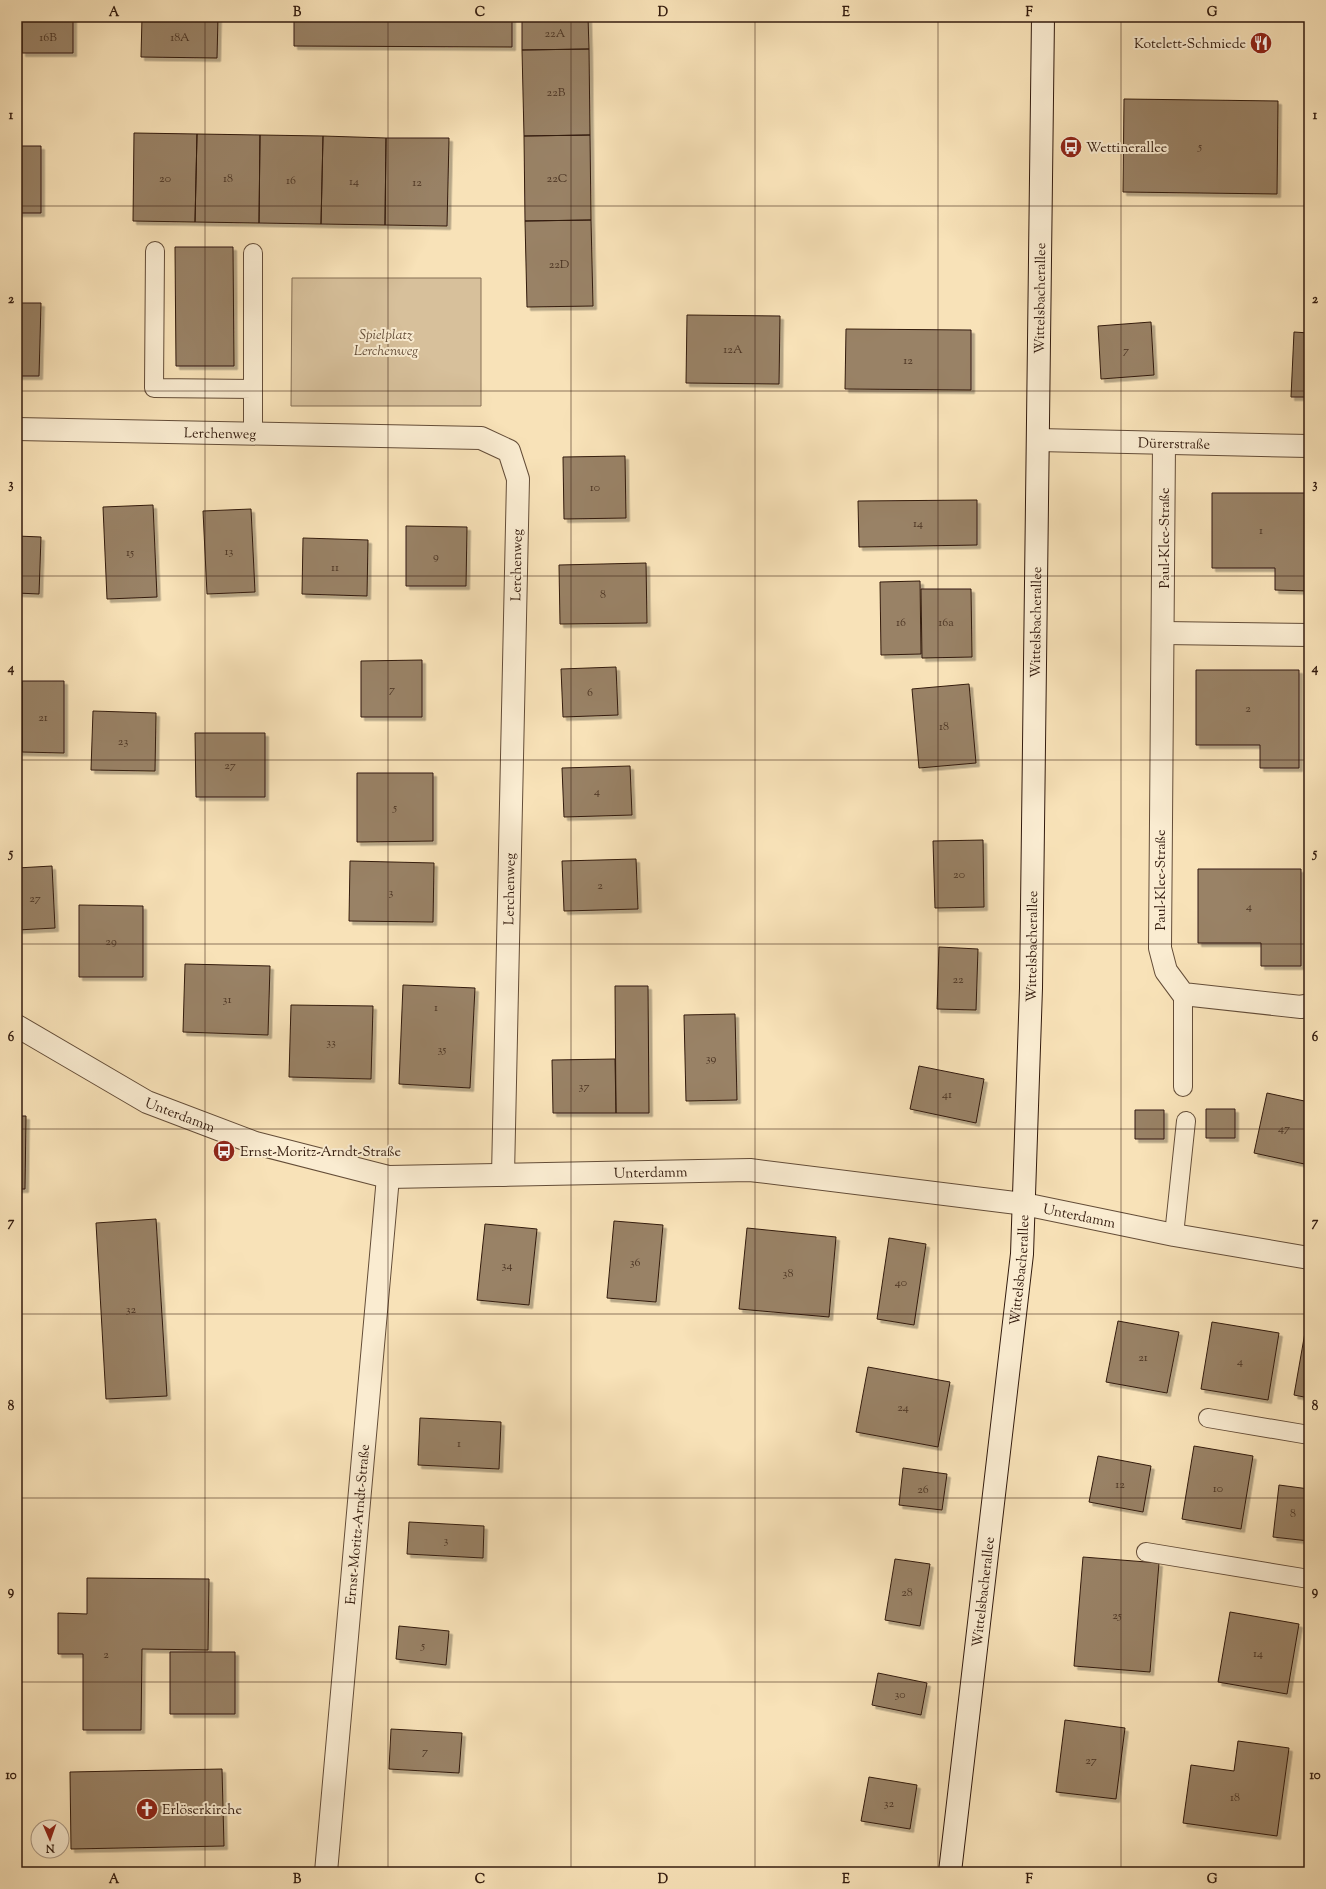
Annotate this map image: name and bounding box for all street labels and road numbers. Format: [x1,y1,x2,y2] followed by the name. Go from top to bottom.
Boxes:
[1031,243,1052,354] street label: Wittelsbacherallee
[184,424,256,446] street label: Lerchenweg
[1138,434,1210,456] street label: Dürerstraße
[1156,488,1176,589] street label: Paul-Klee-Straße
[507,529,529,601] street label: Lerchenweg
[1027,567,1048,678] street label: Wittelsbacherallee
[1152,830,1172,931] street label: Paul-Klee-Straße
[500,853,522,925] street label: Lerchenweg
[1023,891,1044,1002] street label: Wittelsbacherallee
[141,1094,218,1139] street label: Unterdamm
[614,1163,688,1185] street label: Unterdamm
[1041,1200,1117,1235] street label: Unterdamm
[1006,1214,1035,1327] street label: Wittelsbacherallee
[342,1443,376,1606] street label: Ernst-Moritz-Arndt-Straße
[968,1536,1001,1649] street label: Wittelsbacherallee

